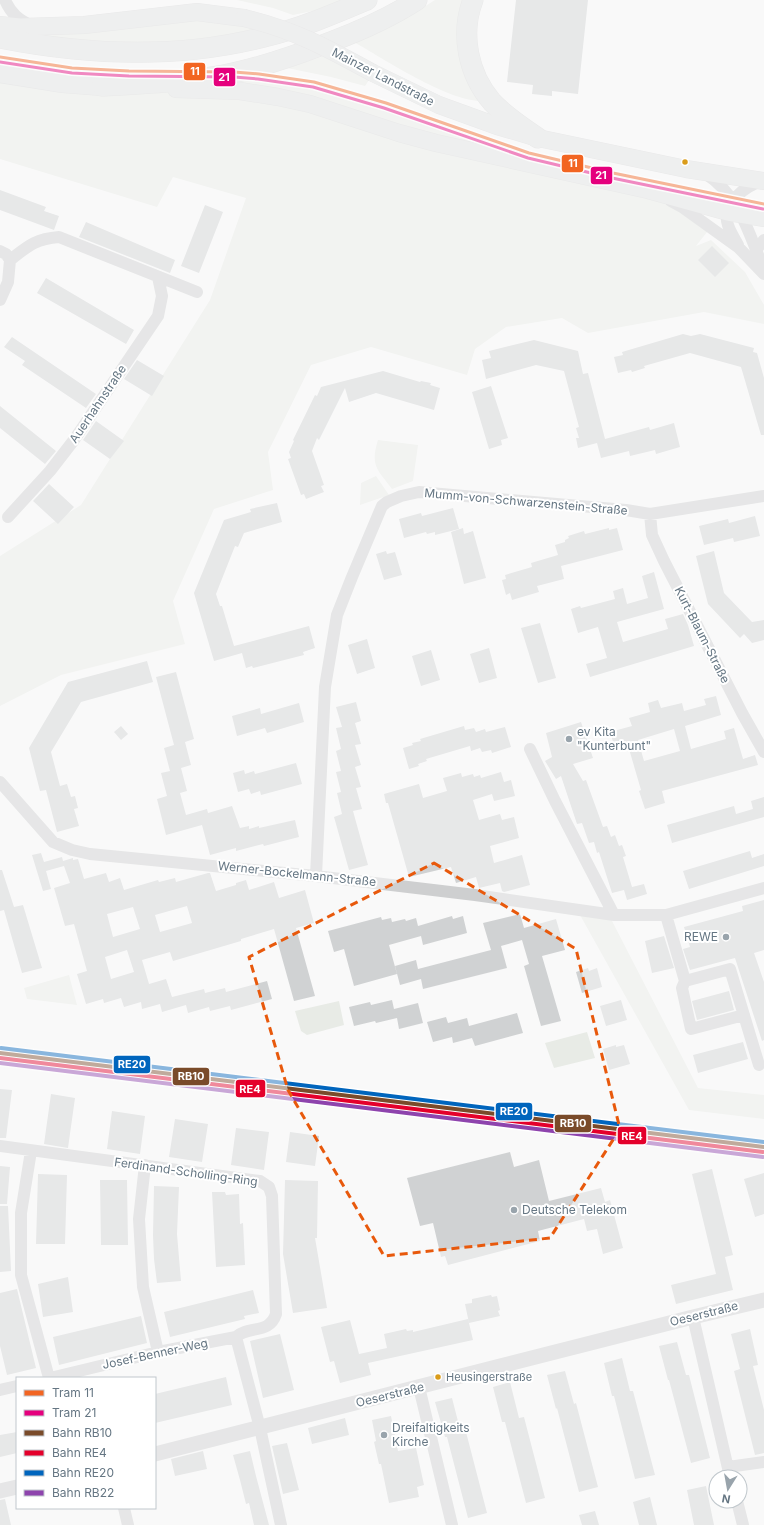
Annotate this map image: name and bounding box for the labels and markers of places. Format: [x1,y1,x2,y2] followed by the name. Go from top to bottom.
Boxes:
[680,157,690,167] unlabelled marker
[577,724,651,753] place label: ev Kita "Kunterbunt"
[564,734,574,744] marker: ev Kita "Kunterbunt"
[684,929,718,944] place label: REWE
[721,932,731,942] marker: REWE
[522,1202,627,1217] place label: Deutsche Telekom
[509,1205,519,1215] marker: Deutsche Telekom
[446,1370,532,1384] place label: Heusingerstraße
[433,1372,443,1382] marker: Heusingerstraße
[392,1420,470,1449] place label: Dreifaltigkeits Kirche
[379,1430,389,1440] marker: Dreifaltigkeits Kirche

